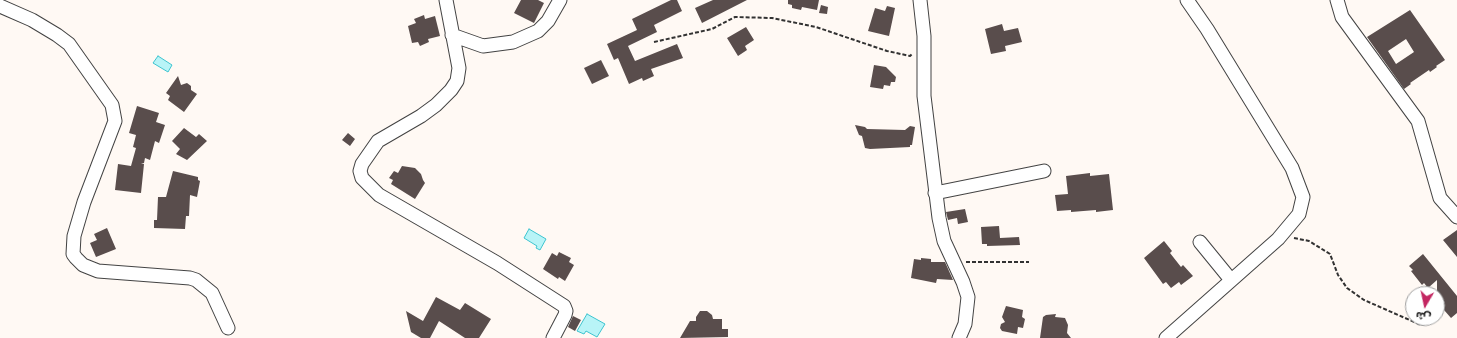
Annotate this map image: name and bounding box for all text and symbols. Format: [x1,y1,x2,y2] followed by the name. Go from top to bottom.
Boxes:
[1405,286,1445,326] north arrow
[1415,309,1432,325] text: ش

